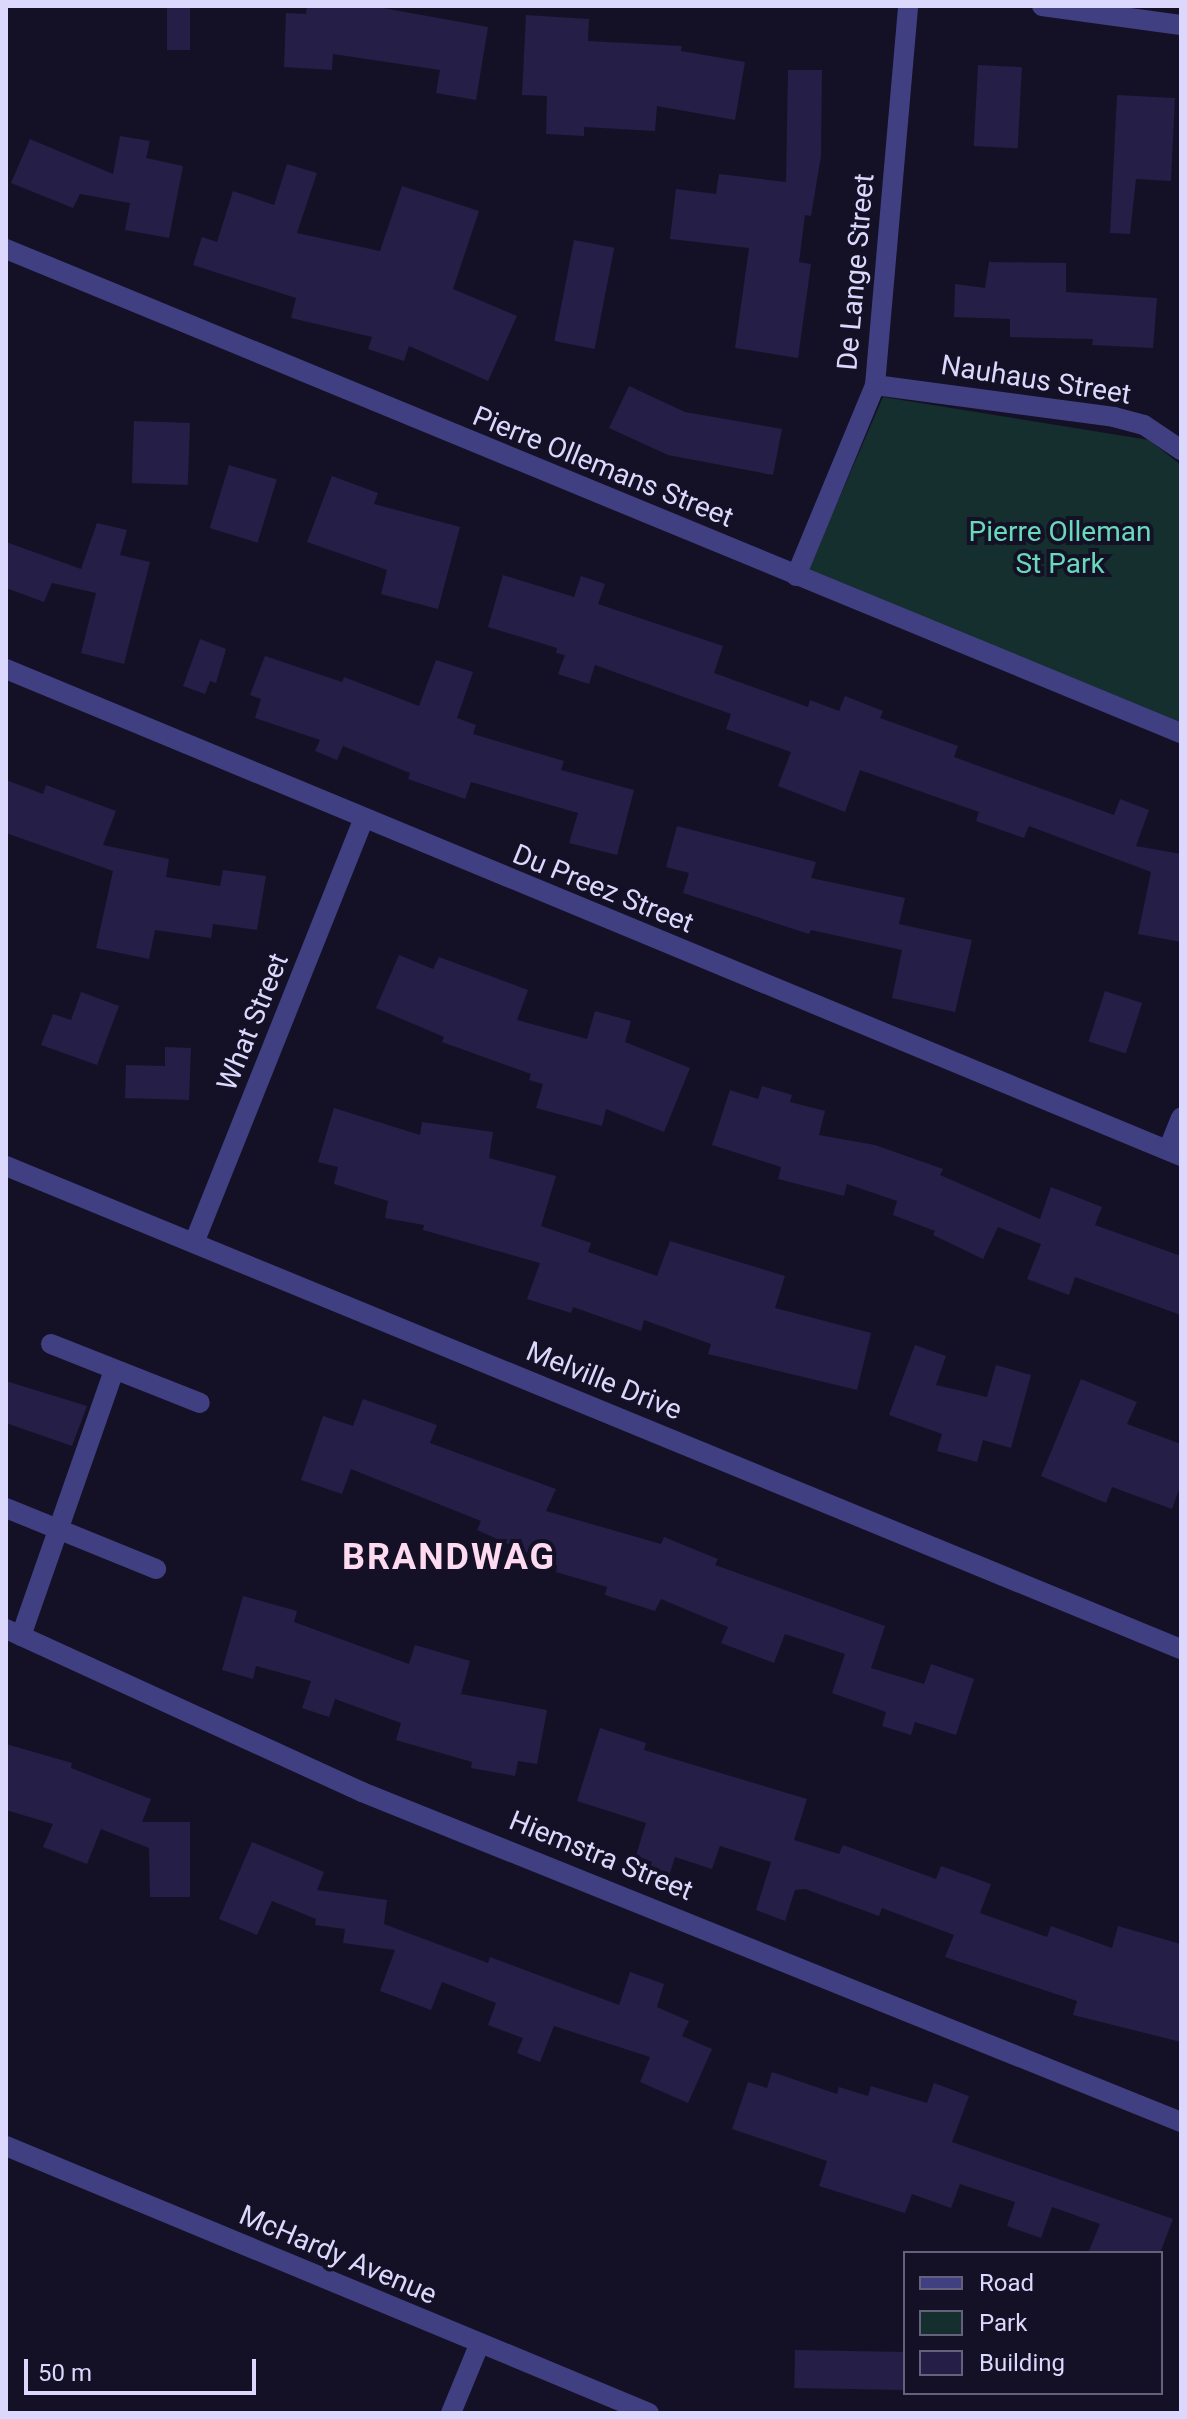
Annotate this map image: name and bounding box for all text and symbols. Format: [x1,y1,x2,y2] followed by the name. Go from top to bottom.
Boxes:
[831,172,881,372] street label: De Lange Street
[939,348,1133,412] street label: Nauhaus Street
[468,399,738,535] street label: Pierre Ollemans Street
[969,515,1151,581] park label: Pierre Olleman St Park
[508,837,698,941] street label: Du Preez Street
[210,948,296,1096] street label: What Street
[521,1335,687,1427] street label: Melville Drive
[342,1536,556,1580] district label: BRANDWAG
[504,1804,698,1908] street label: Hiemstra Street
[234,2198,442,2312] street label: McHardy Avenue
[903,2251,1163,2395] legend
[979,2269,1034,2297] text: Road
[979,2309,1027,2337] text: Park
[28,2343,260,2393] scale bar
[979,2349,1065,2377] text: Building
[38,2359,92,2387] text: 50 m

